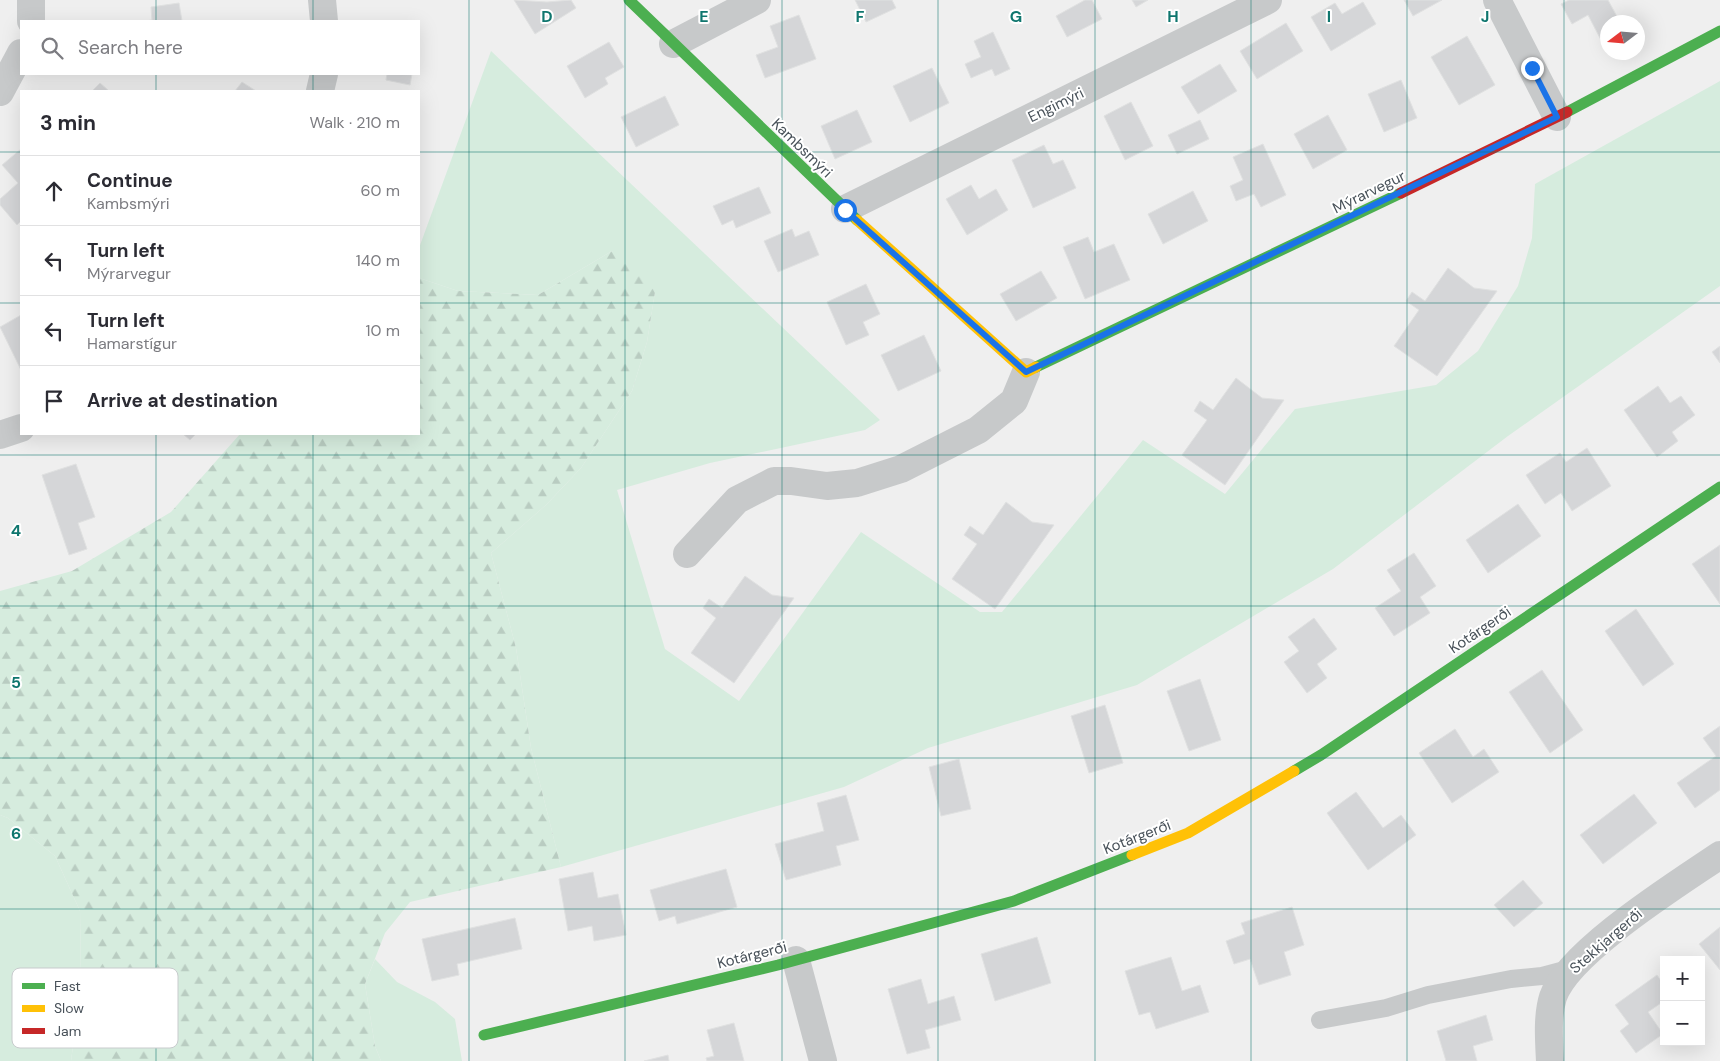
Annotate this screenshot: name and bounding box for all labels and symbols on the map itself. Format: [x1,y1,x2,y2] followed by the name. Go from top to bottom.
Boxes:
[541,6,553,27] text: D
[699,6,709,27] text: E
[856,6,865,27] text: F
[1010,6,1022,27] text: G
[1167,6,1179,27] text: H
[1327,6,1331,27] text: I
[1481,6,1489,27] text: J
[1600,15,1645,60] north arrow
[1521,57,1544,80] route end
[1025,83,1087,127] street label: Engimýri
[767,114,837,182] street label: Kambsmýri
[1329,166,1409,218] street label: Mýrarvegur
[834,199,857,222] route start
[11,520,21,541] text: 4
[1445,602,1515,658] street label: Kotárgerði
[11,672,21,693] text: 5
[1100,815,1174,859] street label: Kotárgerði
[11,823,21,844] text: 6
[1566,904,1646,978] street label: Stekkjargerði
[715,937,789,973] street label: Kotárgerði
[12,968,178,1048] legend
[54,977,81,995] text: Fast
[54,999,84,1017] text: Slow
[54,1022,81,1040] text: Jam

